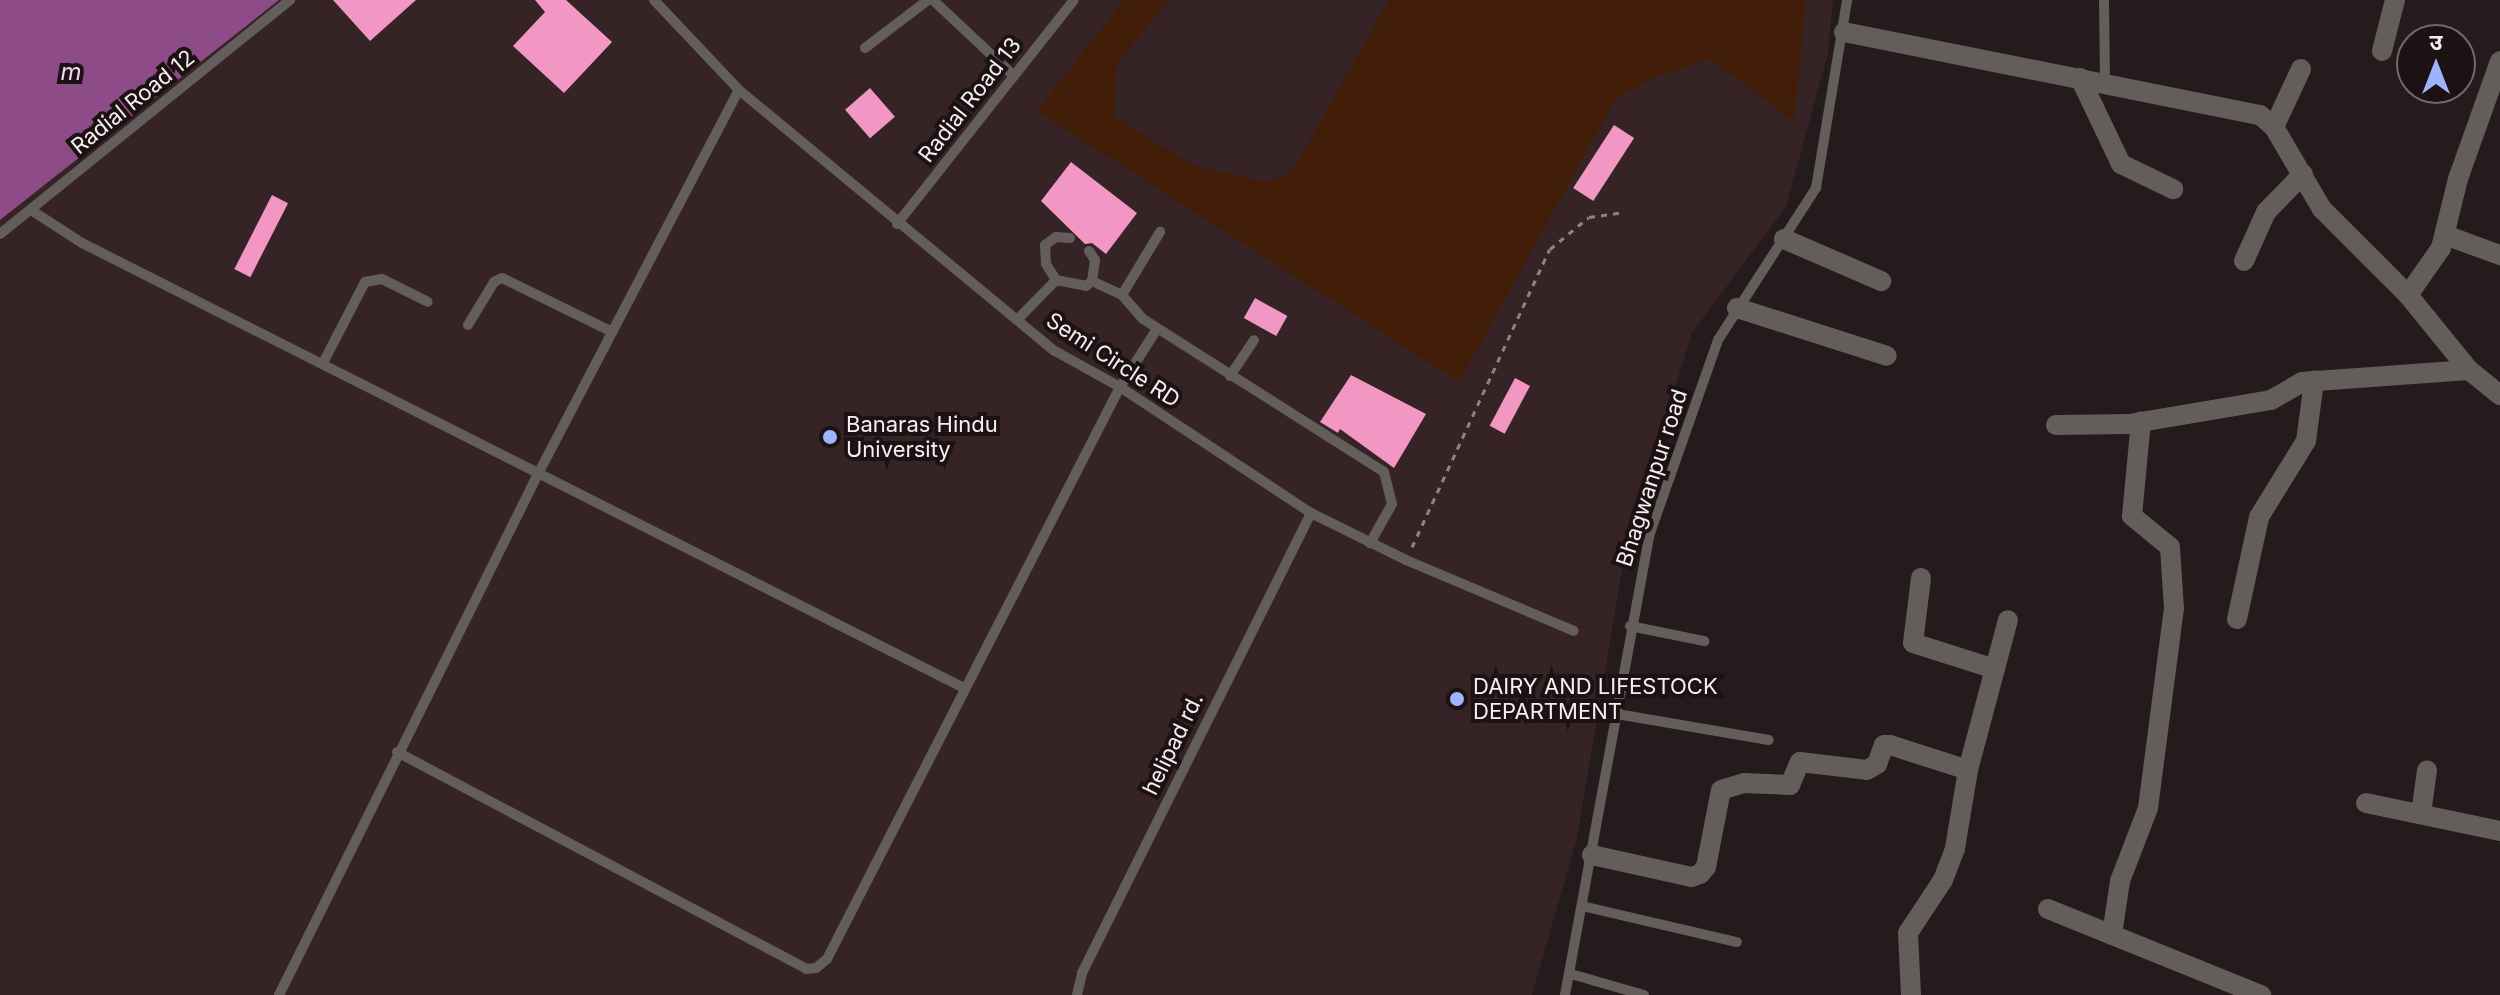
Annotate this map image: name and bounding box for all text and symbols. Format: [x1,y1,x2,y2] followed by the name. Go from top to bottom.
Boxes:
[2396,24,2476,104] north arrow
[2430,29,2442,55] text: उ
[913,32,1027,168] street label: Radial Road 13
[66,44,200,160] street label: Radial Road 12
[60,58,82,86] water label: m
[1041,307,1185,413] street label: Semi Circle RD
[1611,386,1693,570] street label: Bhagwanpur road
[846,411,998,462] place label: Banaras Hindu University
[821,428,839,446] marker: Banaras Hindu University
[1473,673,1718,724] place label: DAIRY AND LIFESTOCK DEPARTMENT
[1137,689,1209,799] street label: helipad rd.
[1448,690,1466,708] marker: DAIRY AND LIFESTOCK DEPARTMENT

